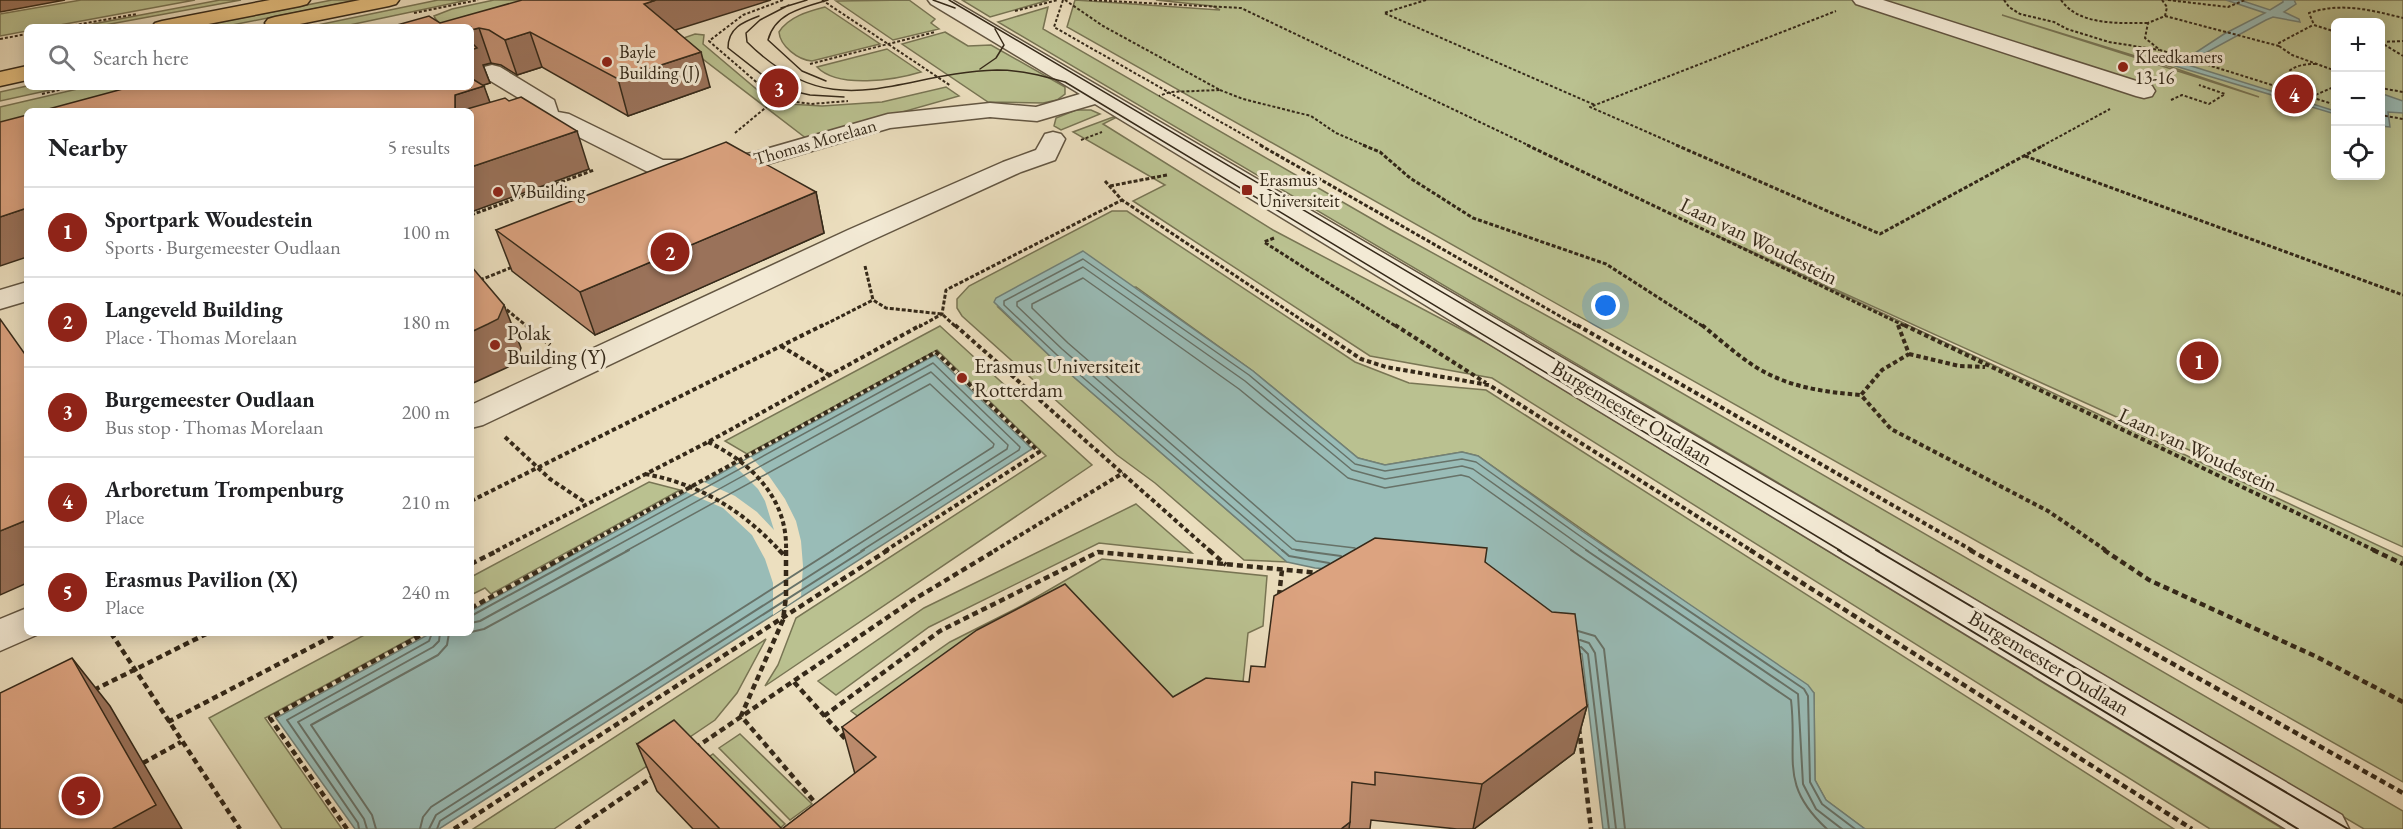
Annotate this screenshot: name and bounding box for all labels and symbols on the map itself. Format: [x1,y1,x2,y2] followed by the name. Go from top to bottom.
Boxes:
[619,40,700,84] place label: Bayle Building (J)
[2135,45,2223,89] place label: Kleedkamers 13-16
[600,55,614,69] marker: Bayle Building (J)
[2116,60,2130,74] marker: Kleedkamers 13-16
[760,66,798,110] pin: 3
[2274,72,2314,116] pin: 4
[751,113,879,170] street label: Thomas Morelaan
[1259,168,1340,212] place label: Erasmus Universiteit
[510,180,585,203] place label: V Building
[1240,183,1254,197] marker: Erasmus Universiteit
[491,185,505,199] marker: V Building
[1676,191,1842,290] street label: Laan van Woudestein
[650,230,690,274] pin: 2
[1591,291,1620,320] your location
[507,319,606,370] place label: Polak Building (Y)
[488,338,502,352] marker: Polak Building (Y)
[2180,338,2218,384] pin: 1
[974,352,1141,403] place label: Erasmus Universiteit Rotterdam
[1547,354,1718,471] street label: Burgemeester Oudlaan
[955,371,969,385] marker: Erasmus Universiteit Rotterdam
[2115,401,2282,498] street label: Laan van Woudestein
[1964,604,2135,721] street label: Burgemeester Oudlaan
[62,774,100,818] pin: 5

